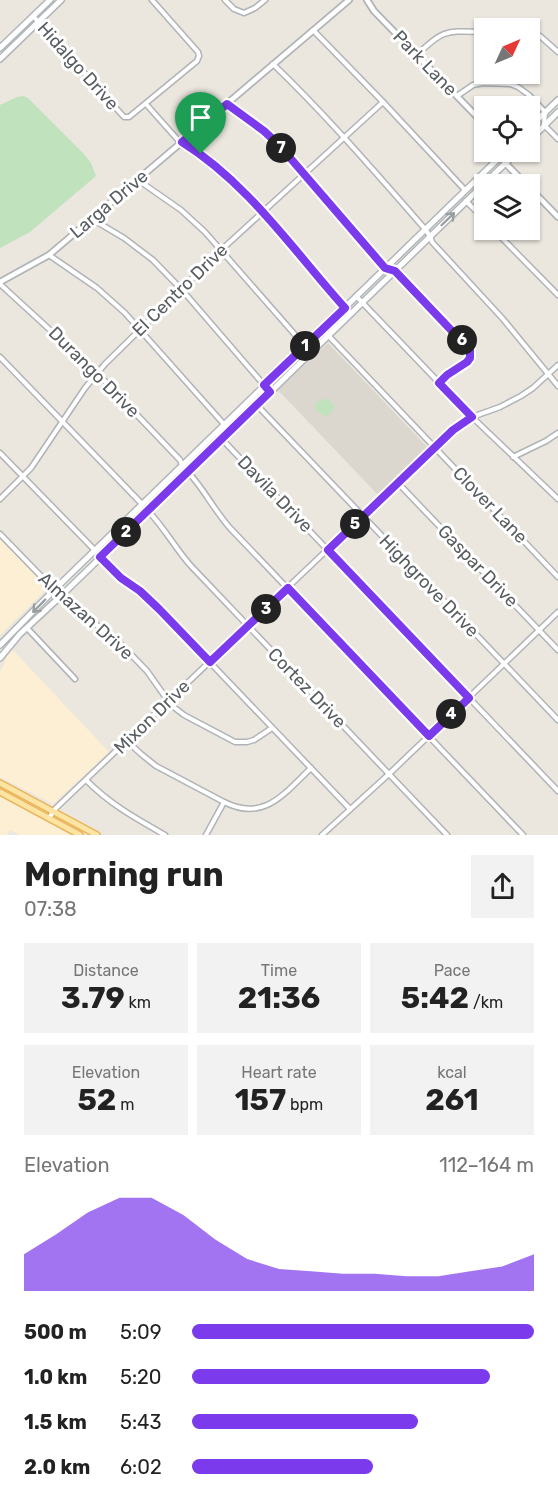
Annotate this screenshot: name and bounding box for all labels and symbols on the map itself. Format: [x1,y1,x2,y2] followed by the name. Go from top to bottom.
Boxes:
[33,17,123,115] street label: Hidalgo Drive
[474,18,540,84] north arrow
[388,26,462,100] street label: Park Lane
[175,92,226,154] pin
[266,133,296,163] pin: 7
[65,165,153,243] street label: Larga Drive
[440,212,455,226] one-way arrow
[128,239,232,341] street label: El Centro Drive
[44,322,144,422] street label: Durango Drive
[447,325,477,355] pin: 6
[290,331,320,361] pin: 1
[233,451,317,537] street label: Davila Drive
[448,462,532,548] street label: Clover Lane
[340,509,370,539] pin: 5
[111,517,141,547] pin: 2
[433,520,523,612] street label: Gaspar Drive
[375,530,483,642] street label: Highgrove Drive
[34,568,138,664] street label: Almazan Drive
[251,594,281,624] pin: 3
[31,598,46,613] one-way arrow
[263,643,351,733] street label: Cortez Drive
[109,675,195,759] street label: Mixon Drive
[436,699,466,729] pin: 4

